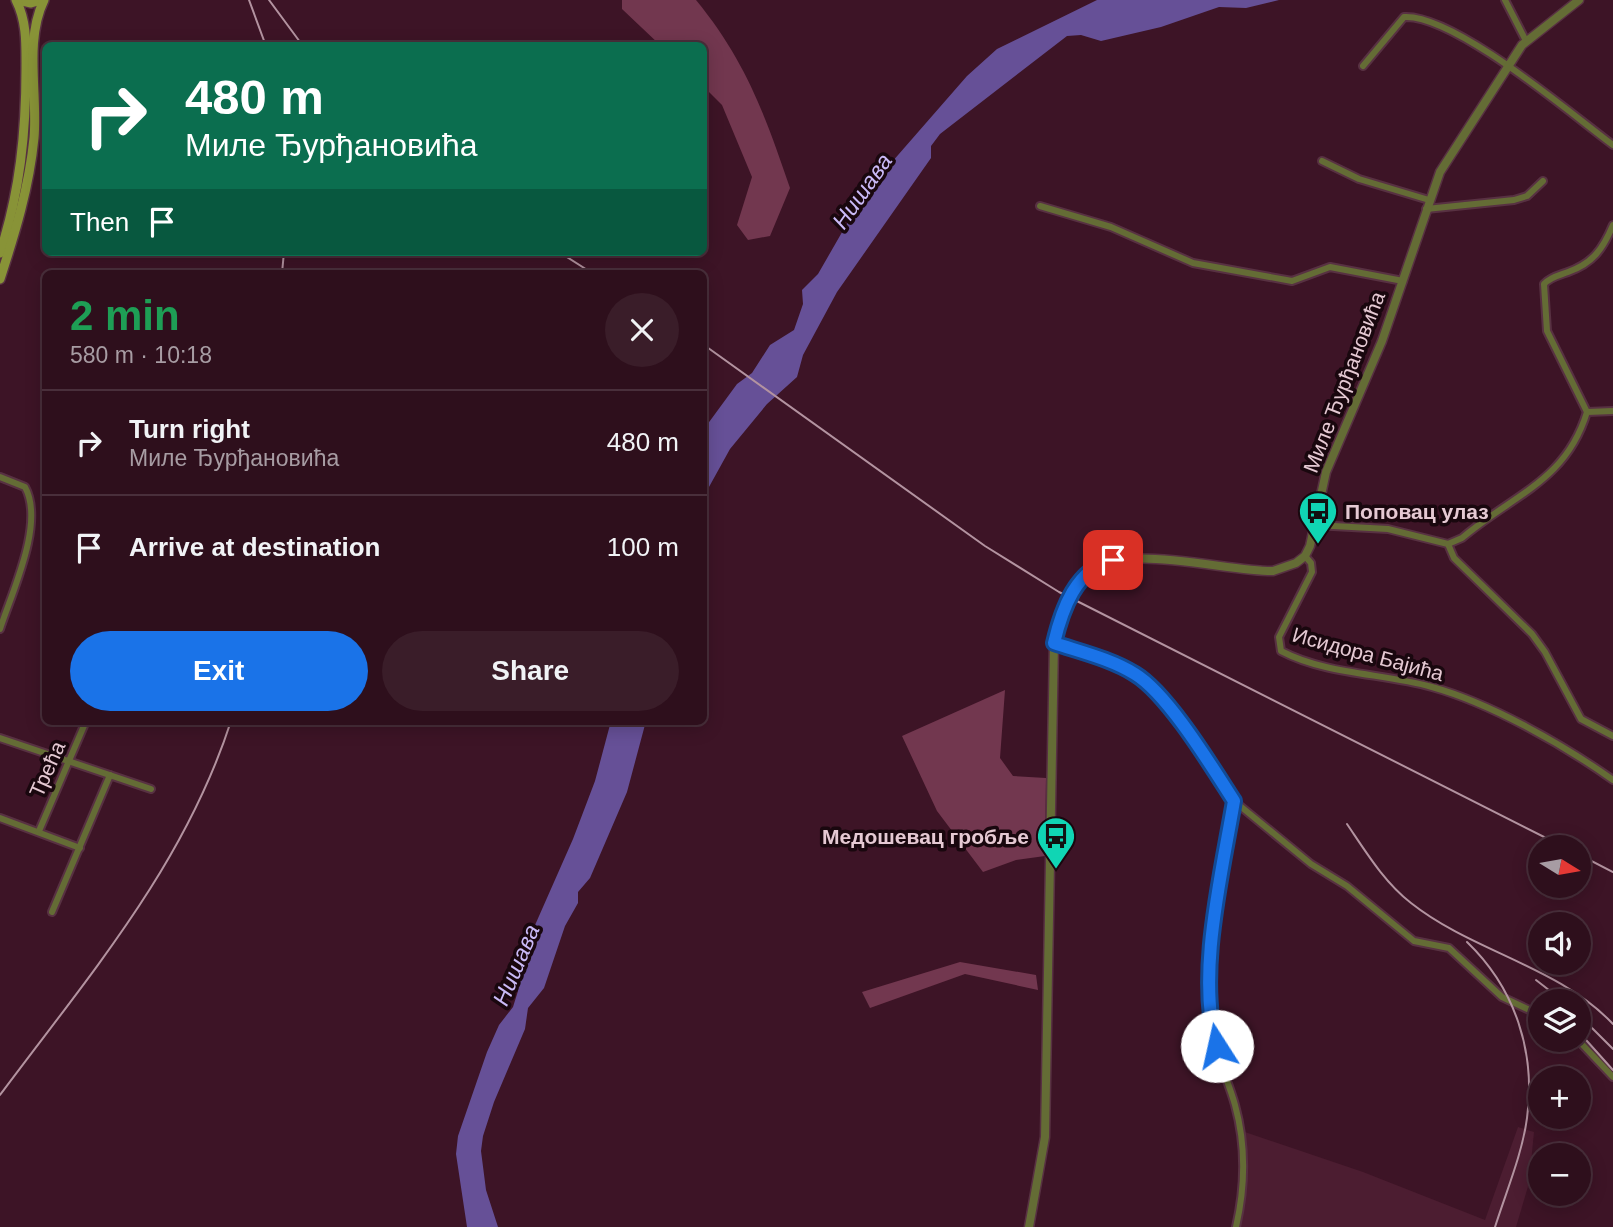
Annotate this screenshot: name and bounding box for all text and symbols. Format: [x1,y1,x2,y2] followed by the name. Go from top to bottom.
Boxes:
[70,70,161,161] icon: right
[185,70,324,124] text: 480 m
[185,127,478,163] text: Миле Ђурђановића
[827,148,897,234] water label: Нишава
[143,203,181,241] icon: arrive
[70,207,129,237] text: Then
[1299,288,1389,476] street label: Миле Ђурђановића
[70,292,180,339] text: 2 min
[605,293,679,367] button: close
[70,342,212,368] text: 580 m · 10:18
[129,414,250,444] text: Turn right
[70,424,108,462] icon: right
[607,427,679,457] text: 480 m
[129,445,339,471] text: Миле Ђурђановића
[1297,490,1339,545] bus stop icon: Поповац улаз
[1345,500,1489,523] place label: Поповац улаз
[70,529,108,567] icon: arrive
[1083,530,1143,590] pin
[129,532,380,562] text: Arrive at destination
[607,532,679,562] text: 100 m
[1094,541,1132,579] icon: arrive
[1290,623,1446,685] street label: Исидора Бајића
[70,631,368,711] button: Exit
[382,631,679,711] button: Share
[25,737,70,800] street label: Трећа
[1035,815,1077,870] bus stop icon: Медошевац гробље
[822,825,1029,848] place label: Медошевац гробље
[1528,835,1591,898] north arrow
[1528,835,1591,1206] map controls
[1528,912,1591,975] button: sound
[487,921,545,1009] water label: Нишава
[1528,989,1591,1052] button: layers
[1180,1009,1254,1083] position arrow
[1528,1066,1591,1129] button: +
[1528,1143,1591,1206] button: −

